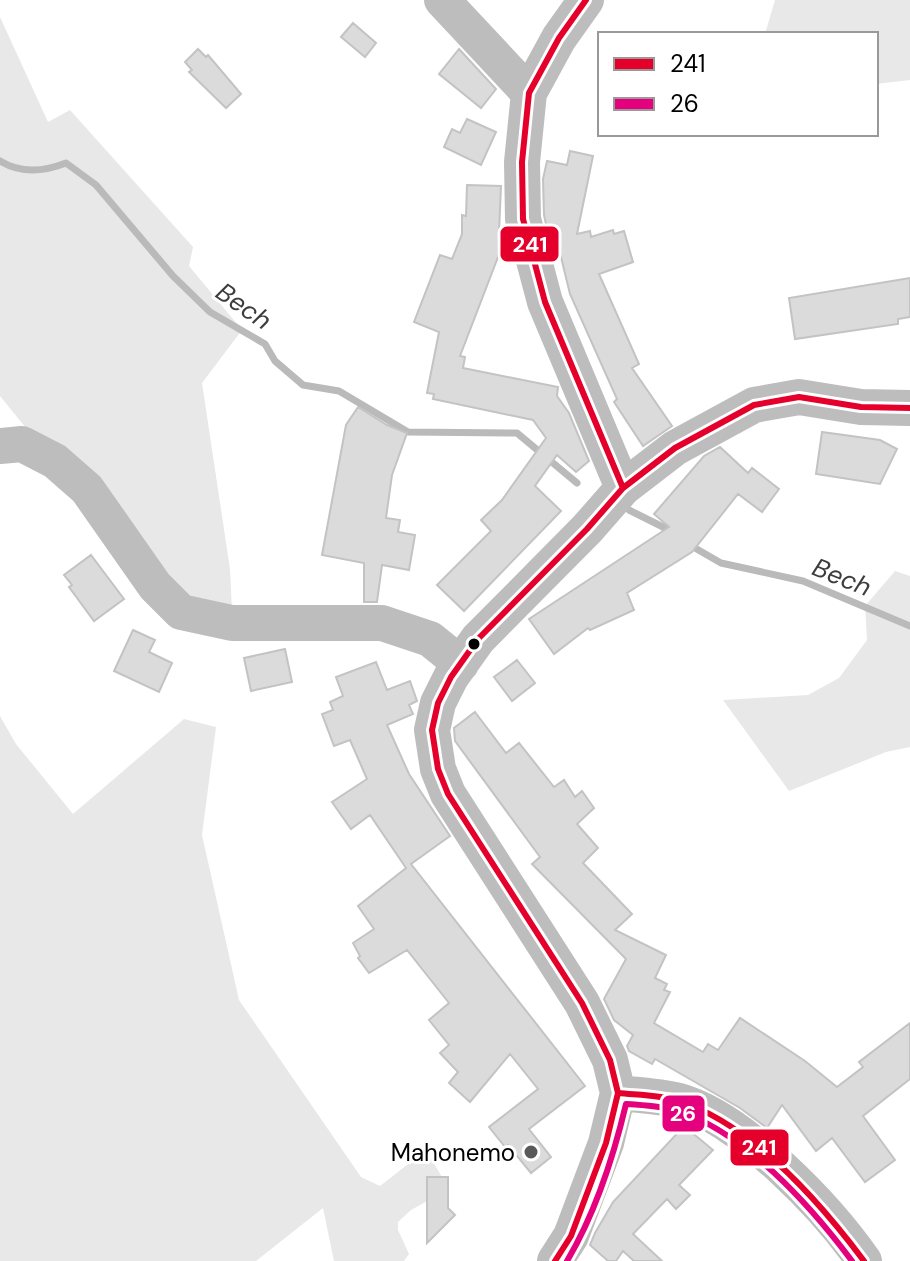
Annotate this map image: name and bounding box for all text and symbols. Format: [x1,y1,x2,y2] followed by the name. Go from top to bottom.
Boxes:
[598,32,878,136] legend
[670,48,705,79] text: 241
[670,88,699,119] text: 26
[499,225,560,263] line badge: 241
[513,230,547,259] text: 241
[209,275,279,337] water label: Bech
[808,550,876,604] water label: Bech
[466,636,482,652] unlabelled marker
[661,1094,706,1133] line badge: 26
[670,1099,696,1128] text: 26
[729,1128,790,1167] line badge: 241
[742,1133,776,1162] text: 241
[391,1137,515,1168] place label: Mahonemo
[522,1143,540,1161] marker: Mahonemo

